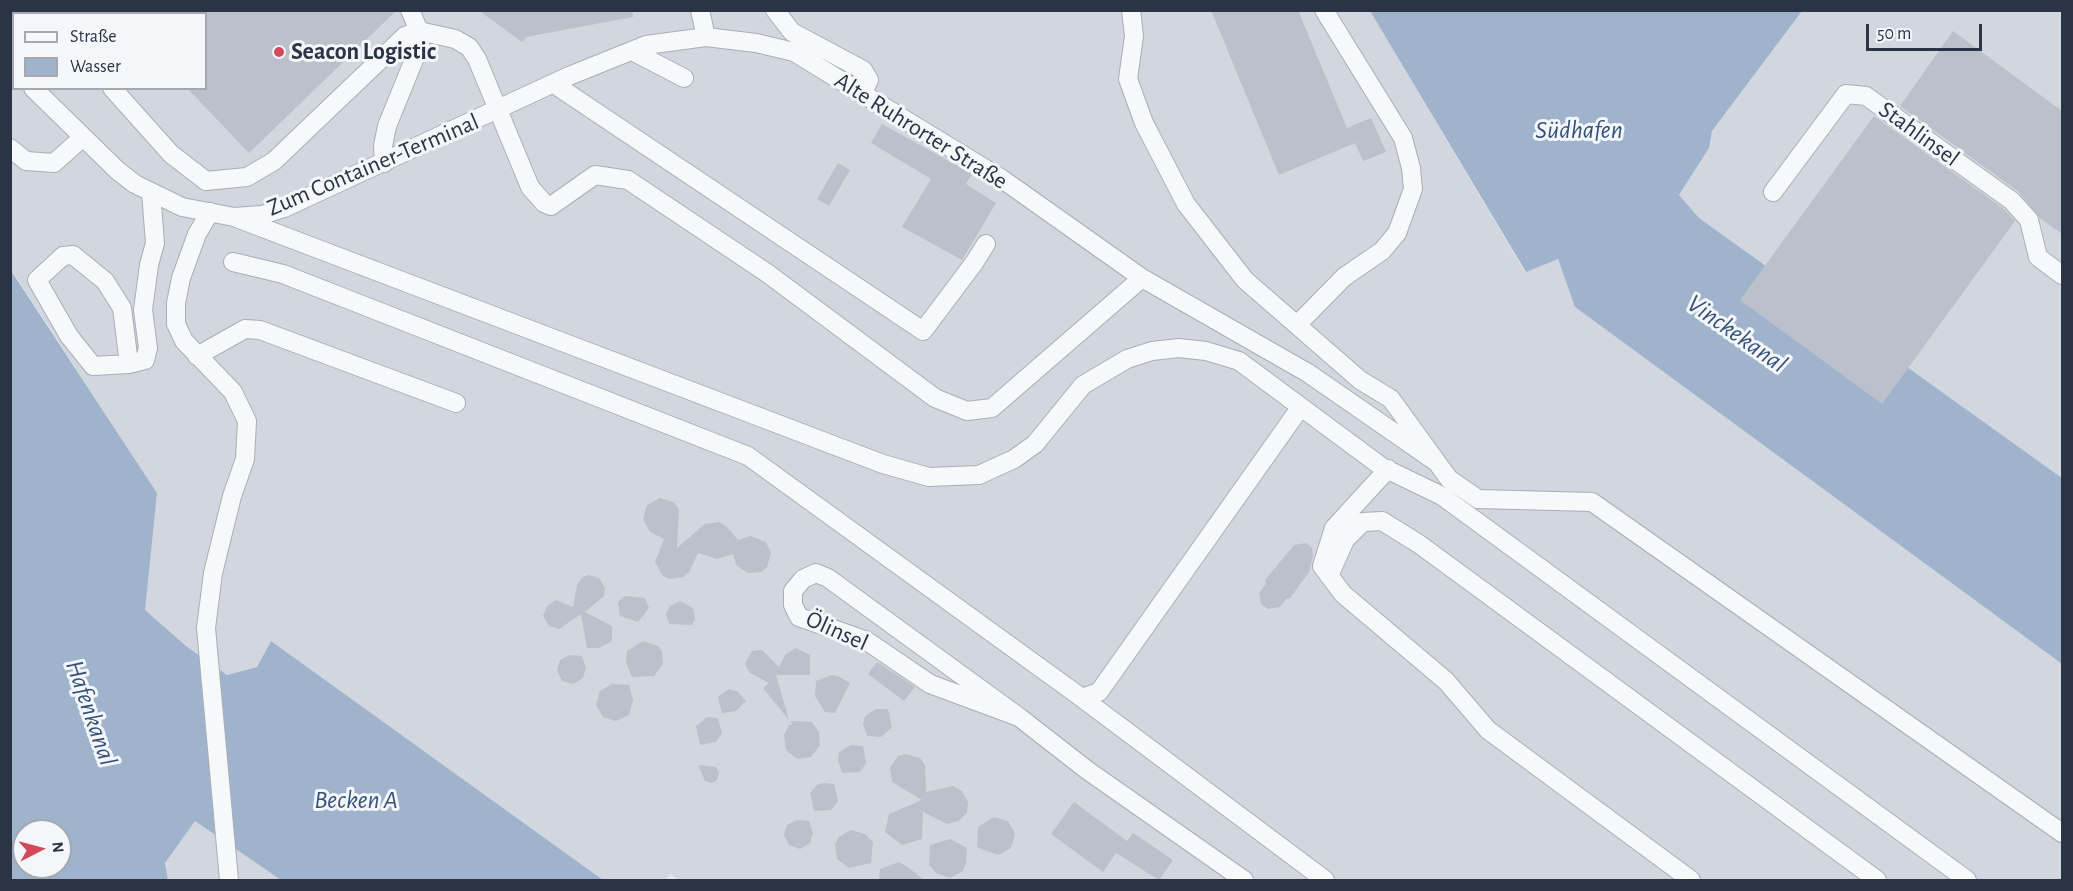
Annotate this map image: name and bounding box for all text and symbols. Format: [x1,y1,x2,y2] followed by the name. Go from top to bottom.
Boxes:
[12,12,207,90] legend
[1869,12,1984,50] scale bar
[1877,25,1911,43] text: 50 m
[70,28,116,46] text: Straße
[291,38,436,66] place label: Seacon Logistic
[272,45,286,59] marker: Seacon Logistic
[70,58,121,76] text: Wasser
[829,66,1013,196] street label: Alte Ruhrorter Straße
[1873,95,1965,173] street label: Stahlinsel
[263,107,483,223] street label: Zum Container-Terminal
[1535,114,1623,146] water label: Südhafen
[1681,288,1793,380] water label: Vinckekanal
[801,605,873,657] street label: Ölinsel
[58,656,124,770] water label: Hafenkanal
[314,784,398,816] water label: Becken A
[12,819,72,879] north arrow
[49,841,66,854] text: N

